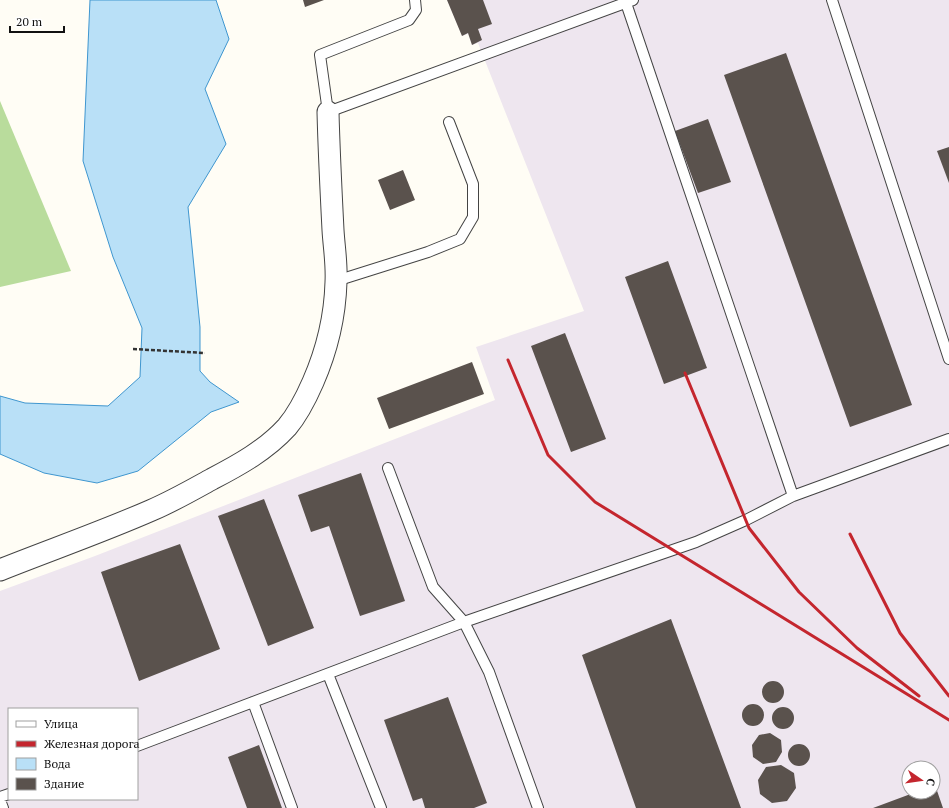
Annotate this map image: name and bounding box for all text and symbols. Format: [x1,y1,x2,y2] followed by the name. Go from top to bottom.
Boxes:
[10,8,64,34] scale bar
[16,14,43,29] text: 20 m
[8,708,138,800] legend
[44,716,78,731] text: Улица
[44,736,140,751] text: Железная дорога
[44,756,71,771] text: Вода
[901,760,941,800] north arrow
[44,776,84,791] text: Здание
[923,777,938,787] text: С

